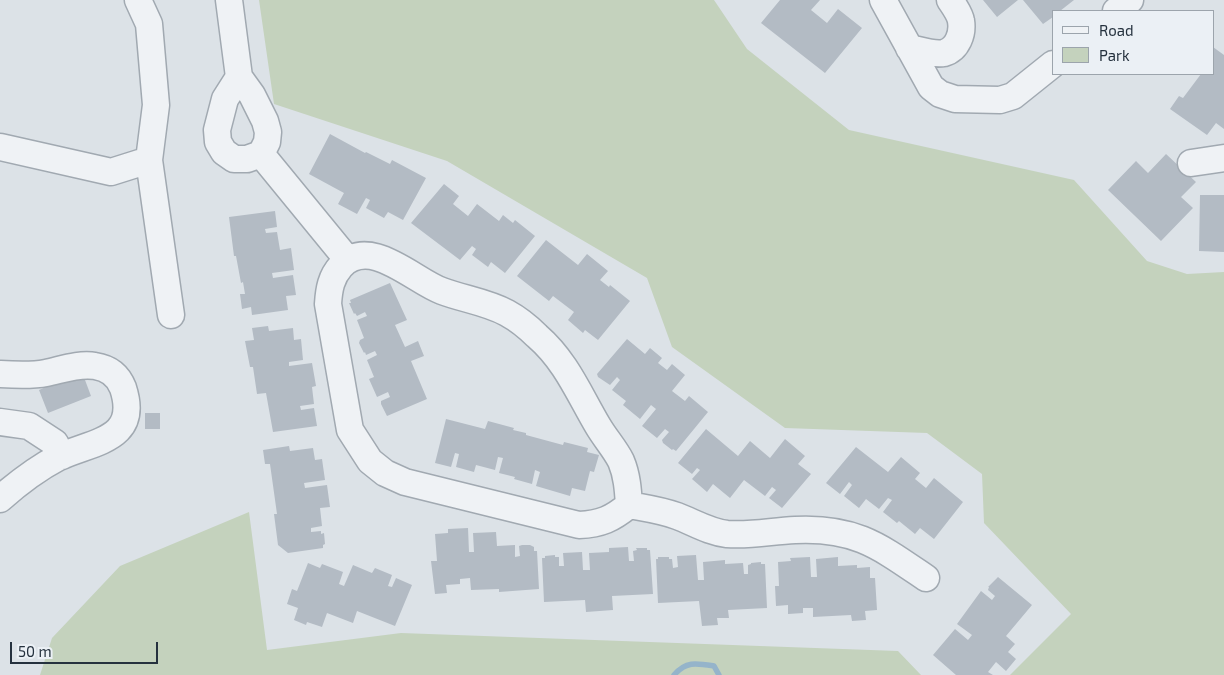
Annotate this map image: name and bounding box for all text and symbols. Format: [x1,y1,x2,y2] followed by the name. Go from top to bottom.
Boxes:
[1052,10,1214,75] legend
[1099,21,1134,39] text: Road
[1099,46,1130,64] text: Park
[12,632,160,664] scale bar
[18,642,52,660] text: 50 m

